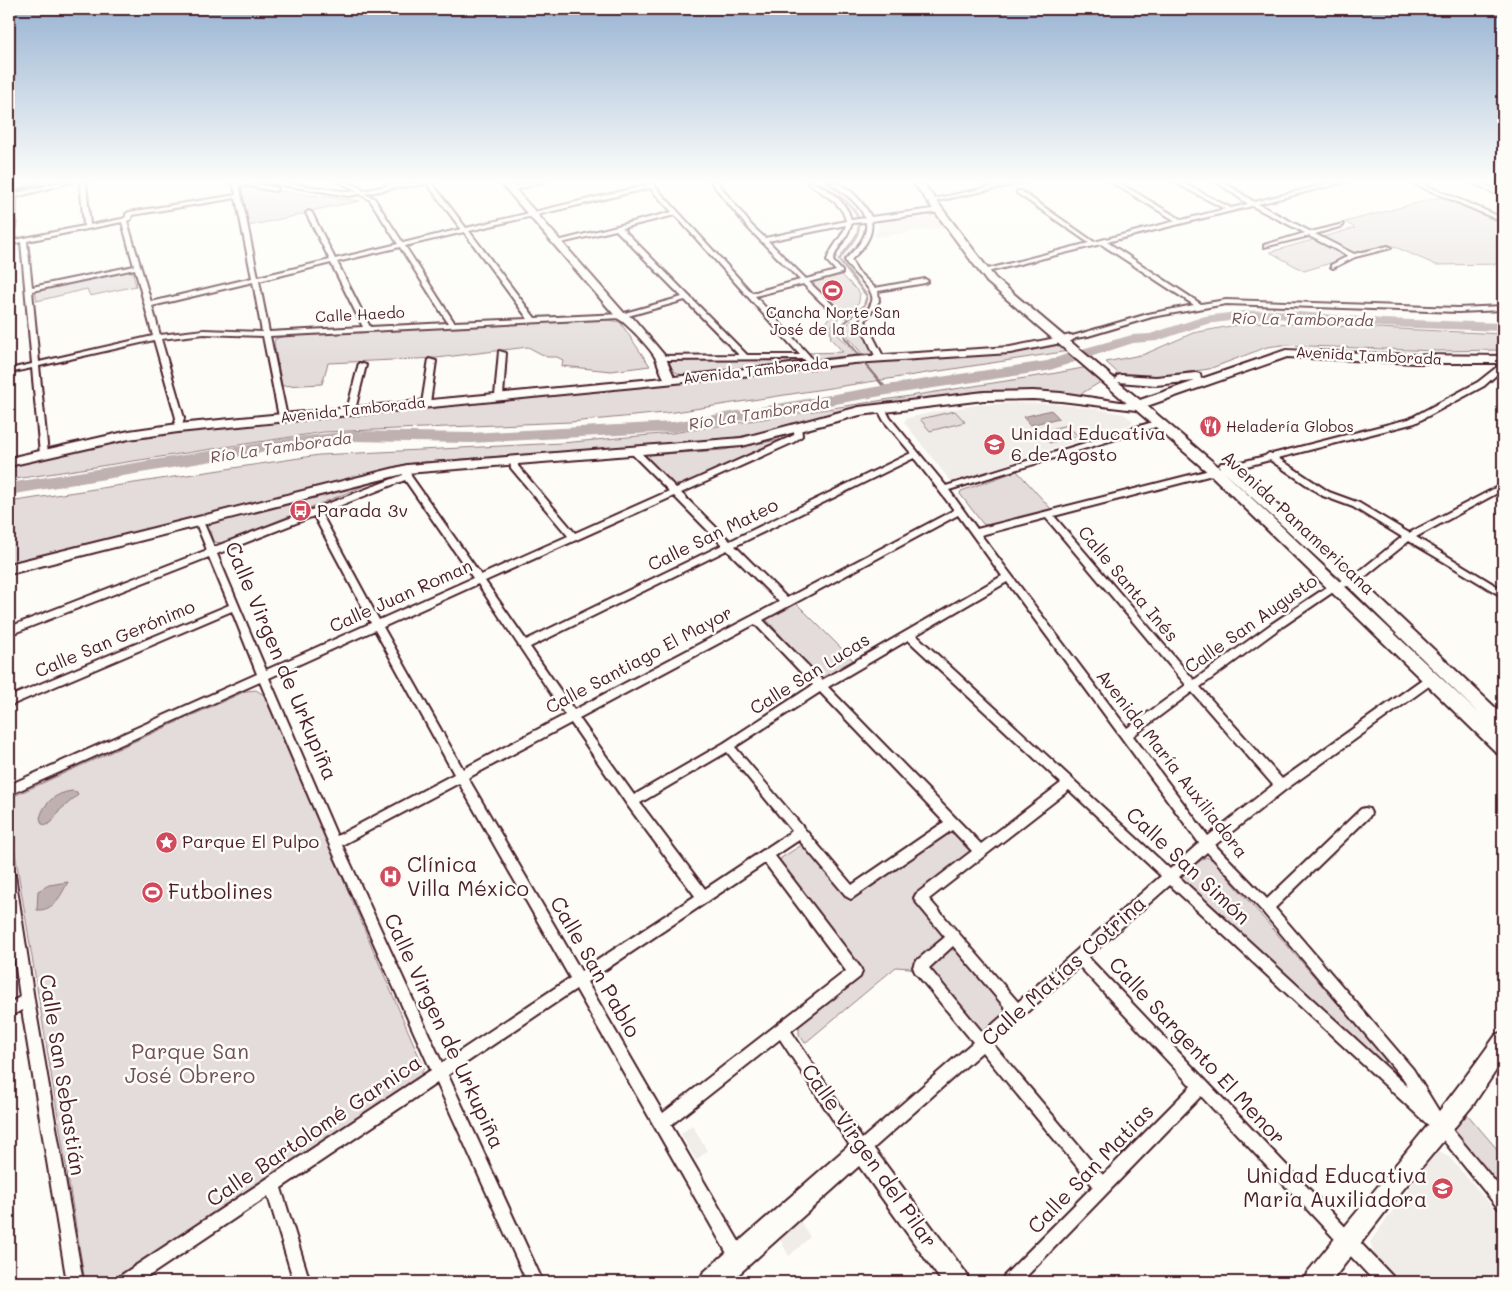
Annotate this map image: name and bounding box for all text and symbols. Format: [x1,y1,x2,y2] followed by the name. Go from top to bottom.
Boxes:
[821,278,845,302] sports icon: Cancha Norte San José de la Banda
[315,302,405,326] street label: Calle Haedo
[766,302,900,339] place label: Cancha Norte San José de la Banda
[1231,307,1375,330] water label: Río La Tamborada
[1295,341,1443,369] street label: Avenida Tamborada
[682,352,830,388] street label: Avenida Tamborada
[279,391,427,427] street label: Avenida Tamborada
[687,391,831,434] water label: Río La Tamborada
[1198,415,1222,439] restaurant icon: Heladería Globos
[1226,416,1354,436] place label: Heladería Globos
[1011,421,1166,466] place label: Unidad Educativa 6 de Agosto
[209,426,353,467] water label: Río La Tamborada
[983,432,1007,456] school or university icon: Unidad Educativa 6 de Agosto
[1217,445,1381,600] street label: Avenida Panamericana
[643,492,782,576] street label: Calle San Mateo
[317,498,408,522] place label: Parada 3v
[289,499,313,523] bus stop icon: Parada 3v
[1073,520,1184,646] street label: Calle Santa Inés
[220,537,345,784] street label: Calle Virgen de Urkupiña
[325,553,476,637] street label: Calle Juan Roman
[1179,568,1322,678] street label: Calle San Augusto
[31,593,199,683] street label: Calle San Gerónimo
[541,600,736,719] street label: Calle Santiago El Mayor
[745,627,874,720] street label: Calle San Lucas
[1092,664,1254,863] street label: Avenida María Auxiliadora
[1121,800,1257,930] street label: Calle San Simón
[182,829,320,853] place label: Parque El Pulpo
[154,830,178,854] place icon: Parque El Pulpo
[407,850,529,901] place label: Clínica Villa México
[379,865,403,889] hospital icon: Clínica Villa México
[168,877,273,904] place label: Futbolines
[140,880,164,904] sports icon: Futbolines
[975,889,1151,1051] street label: Calle Matías Cotrina
[545,891,648,1042] street label: Calle San Pablo
[379,908,512,1152] street label: Calle Virgen de Urkupiña
[1104,950,1292,1150] street label: Calle Sargento El Menor
[34,972,93,1177] street label: Calle San Sebastián
[125,1037,255,1088] park label: Parque San José Obrero
[201,1048,426,1212] street label: Calle Bartolomé Garnica
[796,1058,944,1253] street label: Calle Virgen del Pilar
[1021,1097,1159,1239] street label: Calle San Matias
[1243,1161,1427,1212] place label: Unidad Educativa Maria Auxiliadora
[1431,1176,1455,1200] school or university icon: Unidad Educativa Maria Auxiliadora

